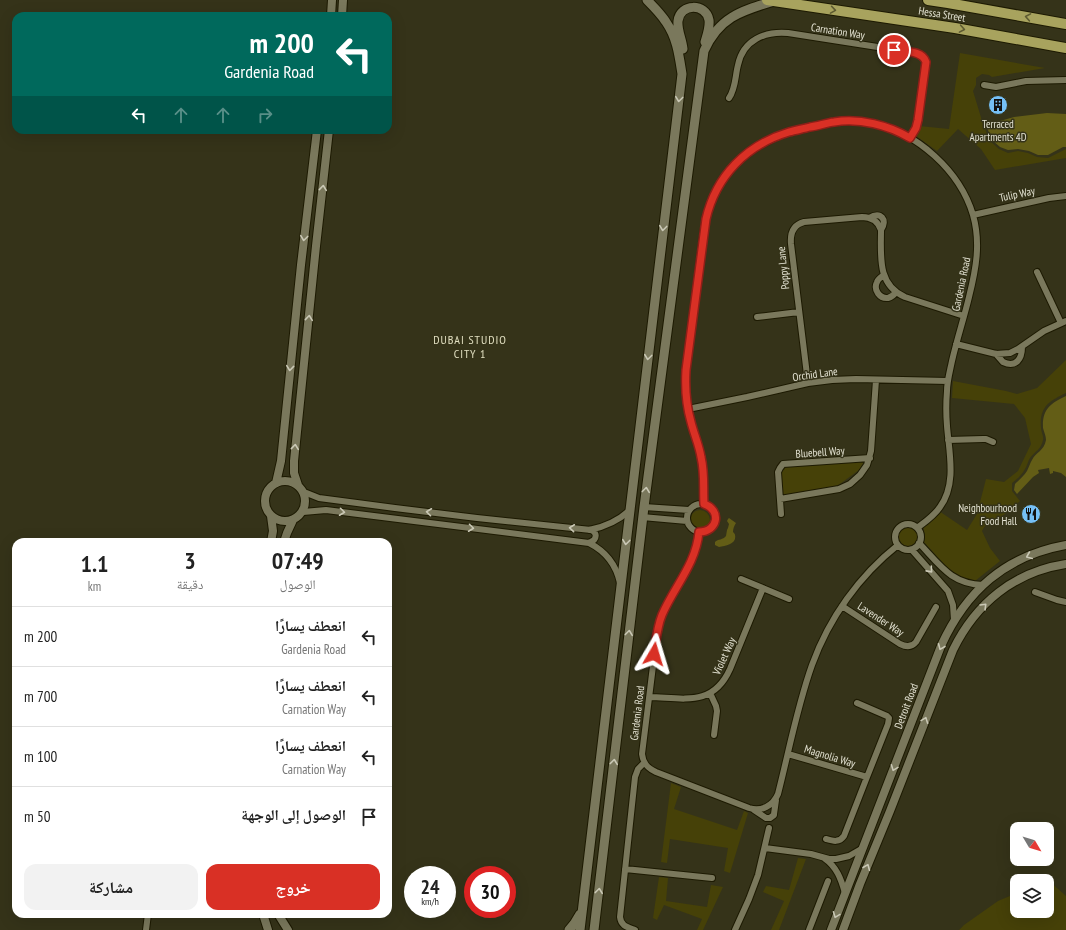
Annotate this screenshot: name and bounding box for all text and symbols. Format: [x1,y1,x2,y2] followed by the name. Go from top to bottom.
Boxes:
[918,3,966,25] street label: Hessa Street
[830,5,837,14] one-way arrow
[1025,13,1031,22] one-way arrow
[810,20,867,42] street label: Carnation Way
[250,24,314,61] text: 200 m
[959,25,965,33] one-way arrow
[328,28,380,80] icon: left
[877,33,911,67] pin
[883,39,905,61] icon: arrive
[224,60,314,83] text: Gardenia Road
[987,94,1009,116] building icon: Terraced Apartments 4D
[674,96,683,102] one-way arrow
[128,104,150,126] icon: left
[170,104,192,126] icon: ahead
[212,104,234,126] icon: ahead
[254,104,276,126] icon: right
[969,117,1027,144] place label: Terraced Apartments 4D
[998,183,1037,205] street label: Tulip Way
[318,185,327,191] one-way arrow
[659,225,668,231] one-way arrow
[300,235,309,241] one-way arrow
[774,245,792,290] street label: Poppy Lane
[948,255,974,312] street label: Gardenia Road
[304,314,313,321] one-way arrow
[433,332,507,361] district label: DUBAI STUDIO CITY 1
[644,354,653,360] one-way arrow
[286,364,295,371] one-way arrow
[792,364,839,384] street label: Orchid Lane
[795,443,846,461] street label: Bluebell Way
[291,444,300,450] one-way arrow
[641,487,650,493] one-way arrow
[958,501,1017,528] place label: Neighbourhood Food Hall
[1020,503,1042,525] restaurant icon: Neighbourhood Food Hall
[339,507,345,516] one-way arrow
[425,508,432,517] one-way arrow
[468,523,474,532] one-way arrow
[569,523,575,532] one-way arrow
[622,539,631,545] one-way arrow
[184,545,196,576] text: 3
[272,545,324,576] text: 07:49
[80,548,108,579] text: 1.1
[1025,551,1033,559] one-way arrow
[925,565,932,573] one-way arrow
[177,576,203,593] text: دقيقة
[280,576,316,593] text: الوصول
[88,578,101,595] text: km
[855,599,908,640] street label: Lavender Way
[979,603,986,611] one-way arrow
[275,616,346,635] text: انعطف يسارًا
[358,626,380,648] icon: left
[24,627,57,646] text: 200 m
[624,630,633,636] one-way arrow
[633,633,675,675] position arrow
[709,634,739,678] street label: Violet Way
[281,641,346,658] text: Gardenia Road
[937,643,945,650] one-way arrow
[275,676,346,695] text: انعطف يسارًا
[891,681,921,731] street label: Detroit Road
[627,685,647,741] street label: Gardenia Road
[358,686,380,708] icon: left
[24,687,57,706] text: 700 m
[282,701,346,718] text: Carnation Way
[921,717,929,724] one-way arrow
[275,736,346,755] text: انعطف يسارًا
[803,742,858,771] street label: Magnolia Way
[358,746,380,768] icon: left
[24,747,57,766] text: 100 m
[609,759,618,765] one-way arrow
[282,761,346,778] text: Carnation Way
[890,765,898,772] one-way arrow
[241,805,346,824] text: الوصول إلى الوجهة
[358,806,380,828] icon: arrive
[24,807,50,826] text: 50 m
[1010,822,1054,866] north arrow
[1010,822,1054,918] map controls
[24,864,198,910] button: مشاركة
[206,864,380,910] button: خروج
[862,864,870,871] one-way arrow
[464,866,516,918] speed limit sign: 30
[420,874,440,900] text: 24
[1010,874,1054,918] button: layers
[594,888,603,894] one-way arrow
[421,895,439,908] text: km/h
[833,912,841,919] one-way arrow

